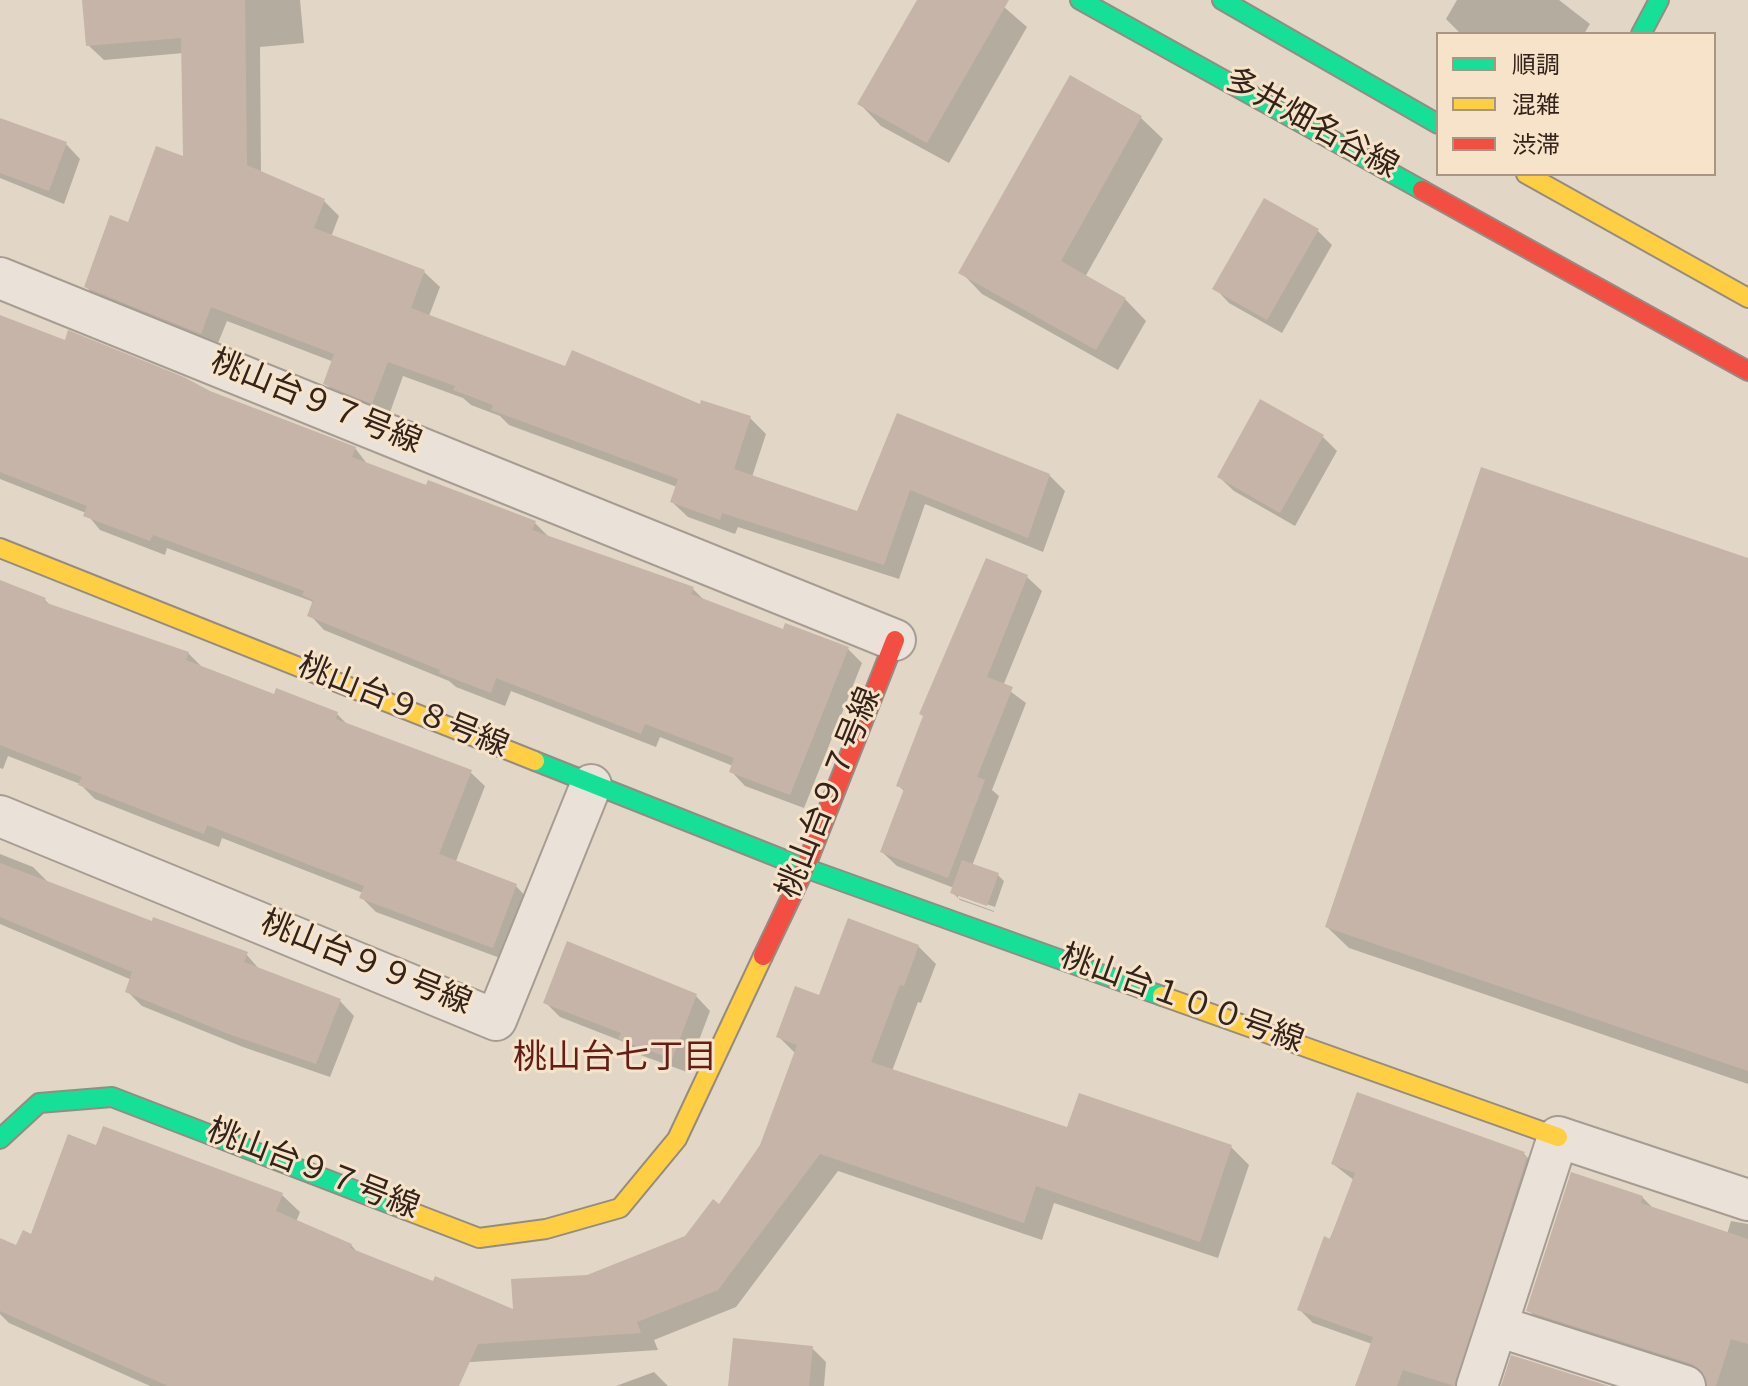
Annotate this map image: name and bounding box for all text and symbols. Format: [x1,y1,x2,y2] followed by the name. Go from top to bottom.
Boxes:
[1436,32,1716,176] legend
[1512,48,1560,84] text: 順調
[1217,63,1403,189] street label: 多井畑名谷線
[1512,88,1560,124] text: 混雑
[1512,128,1560,164] text: 渋滞
[204,345,426,465] street label: 桃山台９７号線
[291,649,513,769] street label: 桃山台９８号線
[772,683,892,905] street label: 桃山台９７号線
[254,906,476,1026] street label: 桃山台９９号線
[1054,940,1308,1064] street label: 桃山台１００号線
[513,1041,717,1081] district label: 桃山台七丁目
[201,1114,423,1230] street label: 桃山台９７号線

